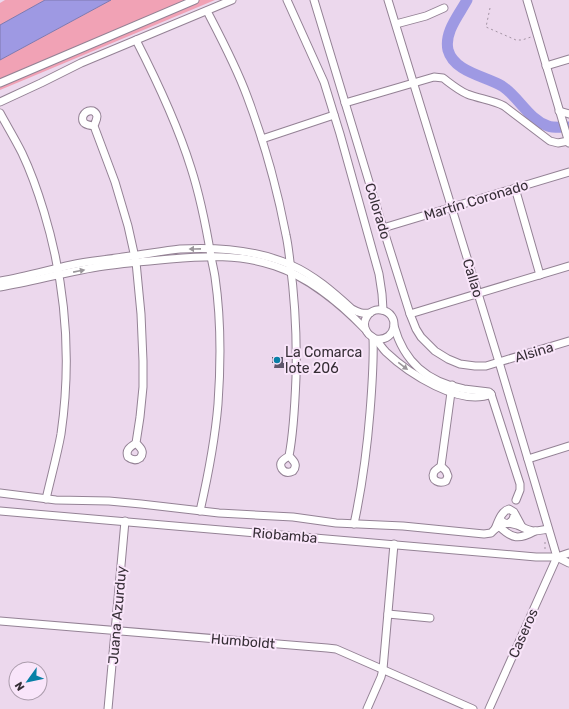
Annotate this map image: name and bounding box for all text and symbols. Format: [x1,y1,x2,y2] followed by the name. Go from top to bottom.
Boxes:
[422,177,530,224] street label: Martín Coronado
[361,181,394,241] street label: Colorado
[188,246,201,252] one-way arrow
[459,257,486,300] street label: Callao
[73,267,85,273] one-way arrow
[513,339,556,366] street label: Alsina
[285,344,362,377] place label: La Comarca lote 206
[272,355,282,365] marker: La Comarca lote 206
[398,362,409,371] one-way arrow
[252,524,318,547] street label: Riobamba
[105,565,130,665] street label: Juana Azurduy
[505,606,542,661] street label: Caseros
[210,630,276,653] street label: Humboldt
[8,661,48,701] north arrow
[12,679,28,693] text: N

